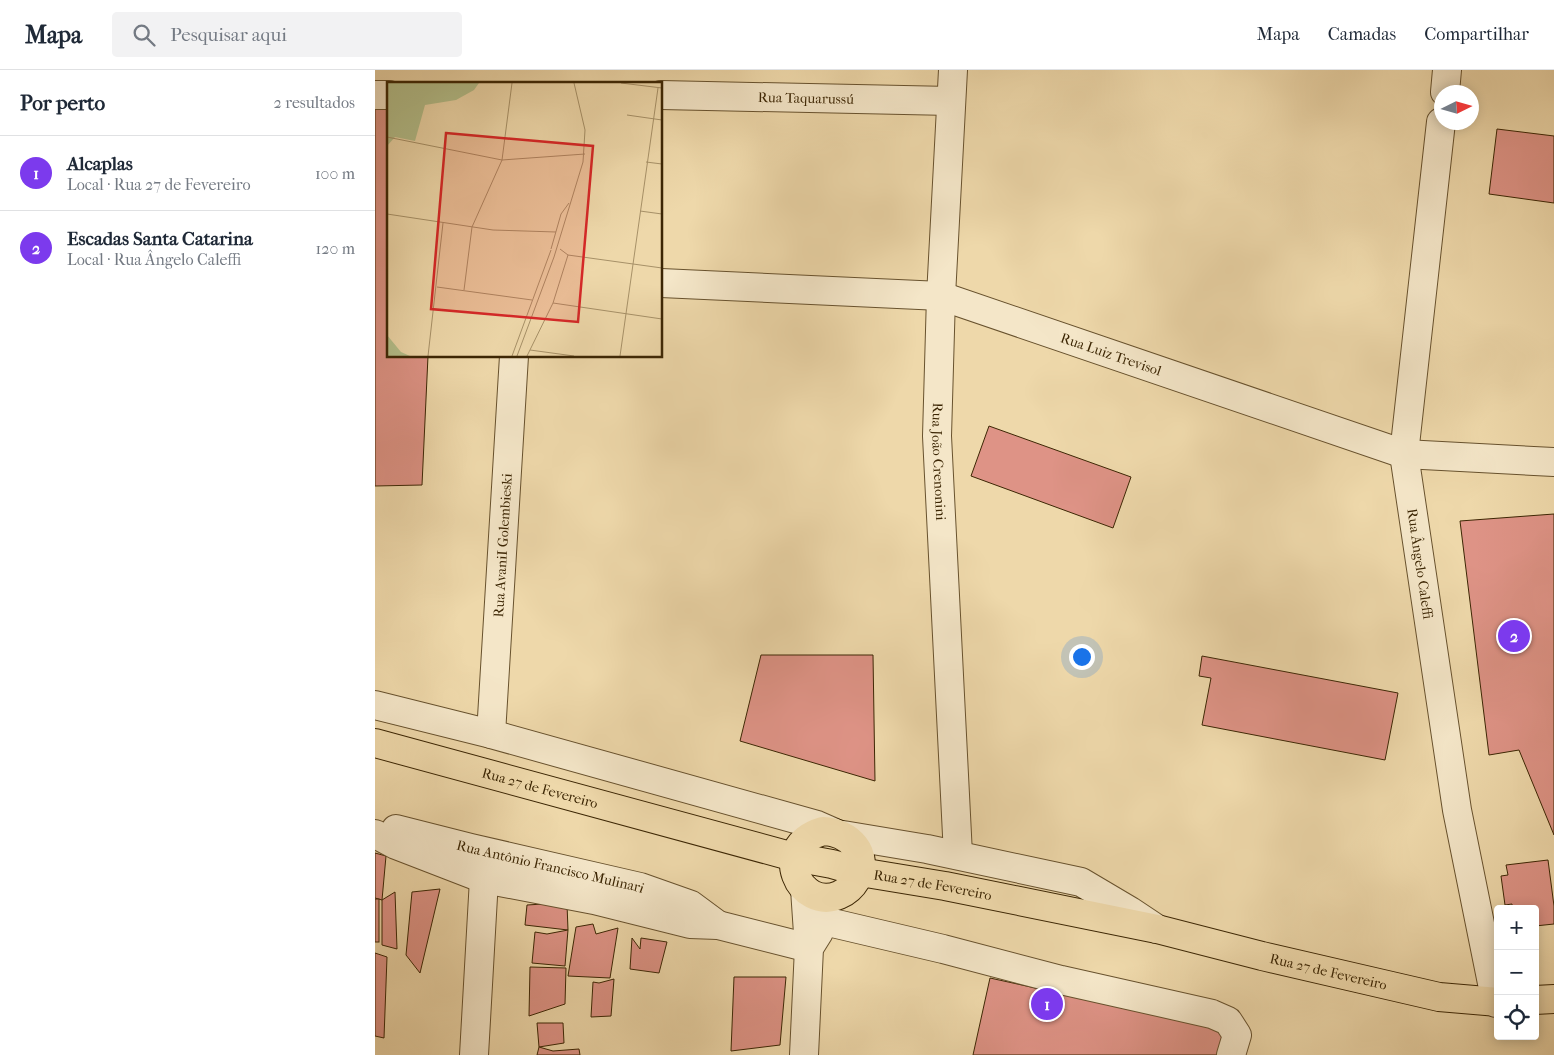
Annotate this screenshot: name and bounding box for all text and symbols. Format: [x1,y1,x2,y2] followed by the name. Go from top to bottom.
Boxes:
[112,12,462,57] search box
[25,21,82,49] text: Mapa
[130,21,158,49] icon: search
[170,24,287,46] text: Pesquisar aqui
[1257,24,1300,45] text: Mapa
[1328,24,1396,45] text: Camadas
[1424,24,1529,45] text: Compartilhar
[387,82,663,358] inset map
[1434,85,1479,130] north arrow
[758,89,854,107] street label: Rua Taquarussú
[20,91,105,115] text: Por perto
[274,93,355,112] text: 2 resultados
[67,153,133,175] text: Alcaplas
[33,164,39,183] text: 1
[315,164,355,183] text: 100 m
[67,175,251,194] text: Local · Rua 27 de Fevereiro
[67,228,253,250] text: Escadas Santa Catarina
[32,239,40,258] text: 2
[316,239,355,258] text: 120 m
[67,250,241,269] text: Local · Rua Ângelo Caleffi
[1058,329,1164,379] street label: Rua Luiz Trevisol
[928,402,950,521] street label: Rua João Crenonini
[490,473,515,618] street label: Rua AvaniI Golembieski
[1404,507,1437,621] street label: Rua Ângelo Caleffi
[1498,617,1530,655] pin: 2
[1069,644,1095,670] your location
[480,764,600,812] street label: Rua 27 de Fevereiro
[455,836,647,896] street label: Rua Antônio Francisco Mulinari
[873,866,993,904] street label: Rua 27 de Fevereiro
[1494,905,1539,1040] map controls
[1494,905,1539,950] button: +
[1268,950,1389,993] street label: Rua 27 de Fevereiro
[1494,950,1539,995] button: −
[1031,985,1063,1023] pin: 1
[1494,995,1539,1040] button: locate

